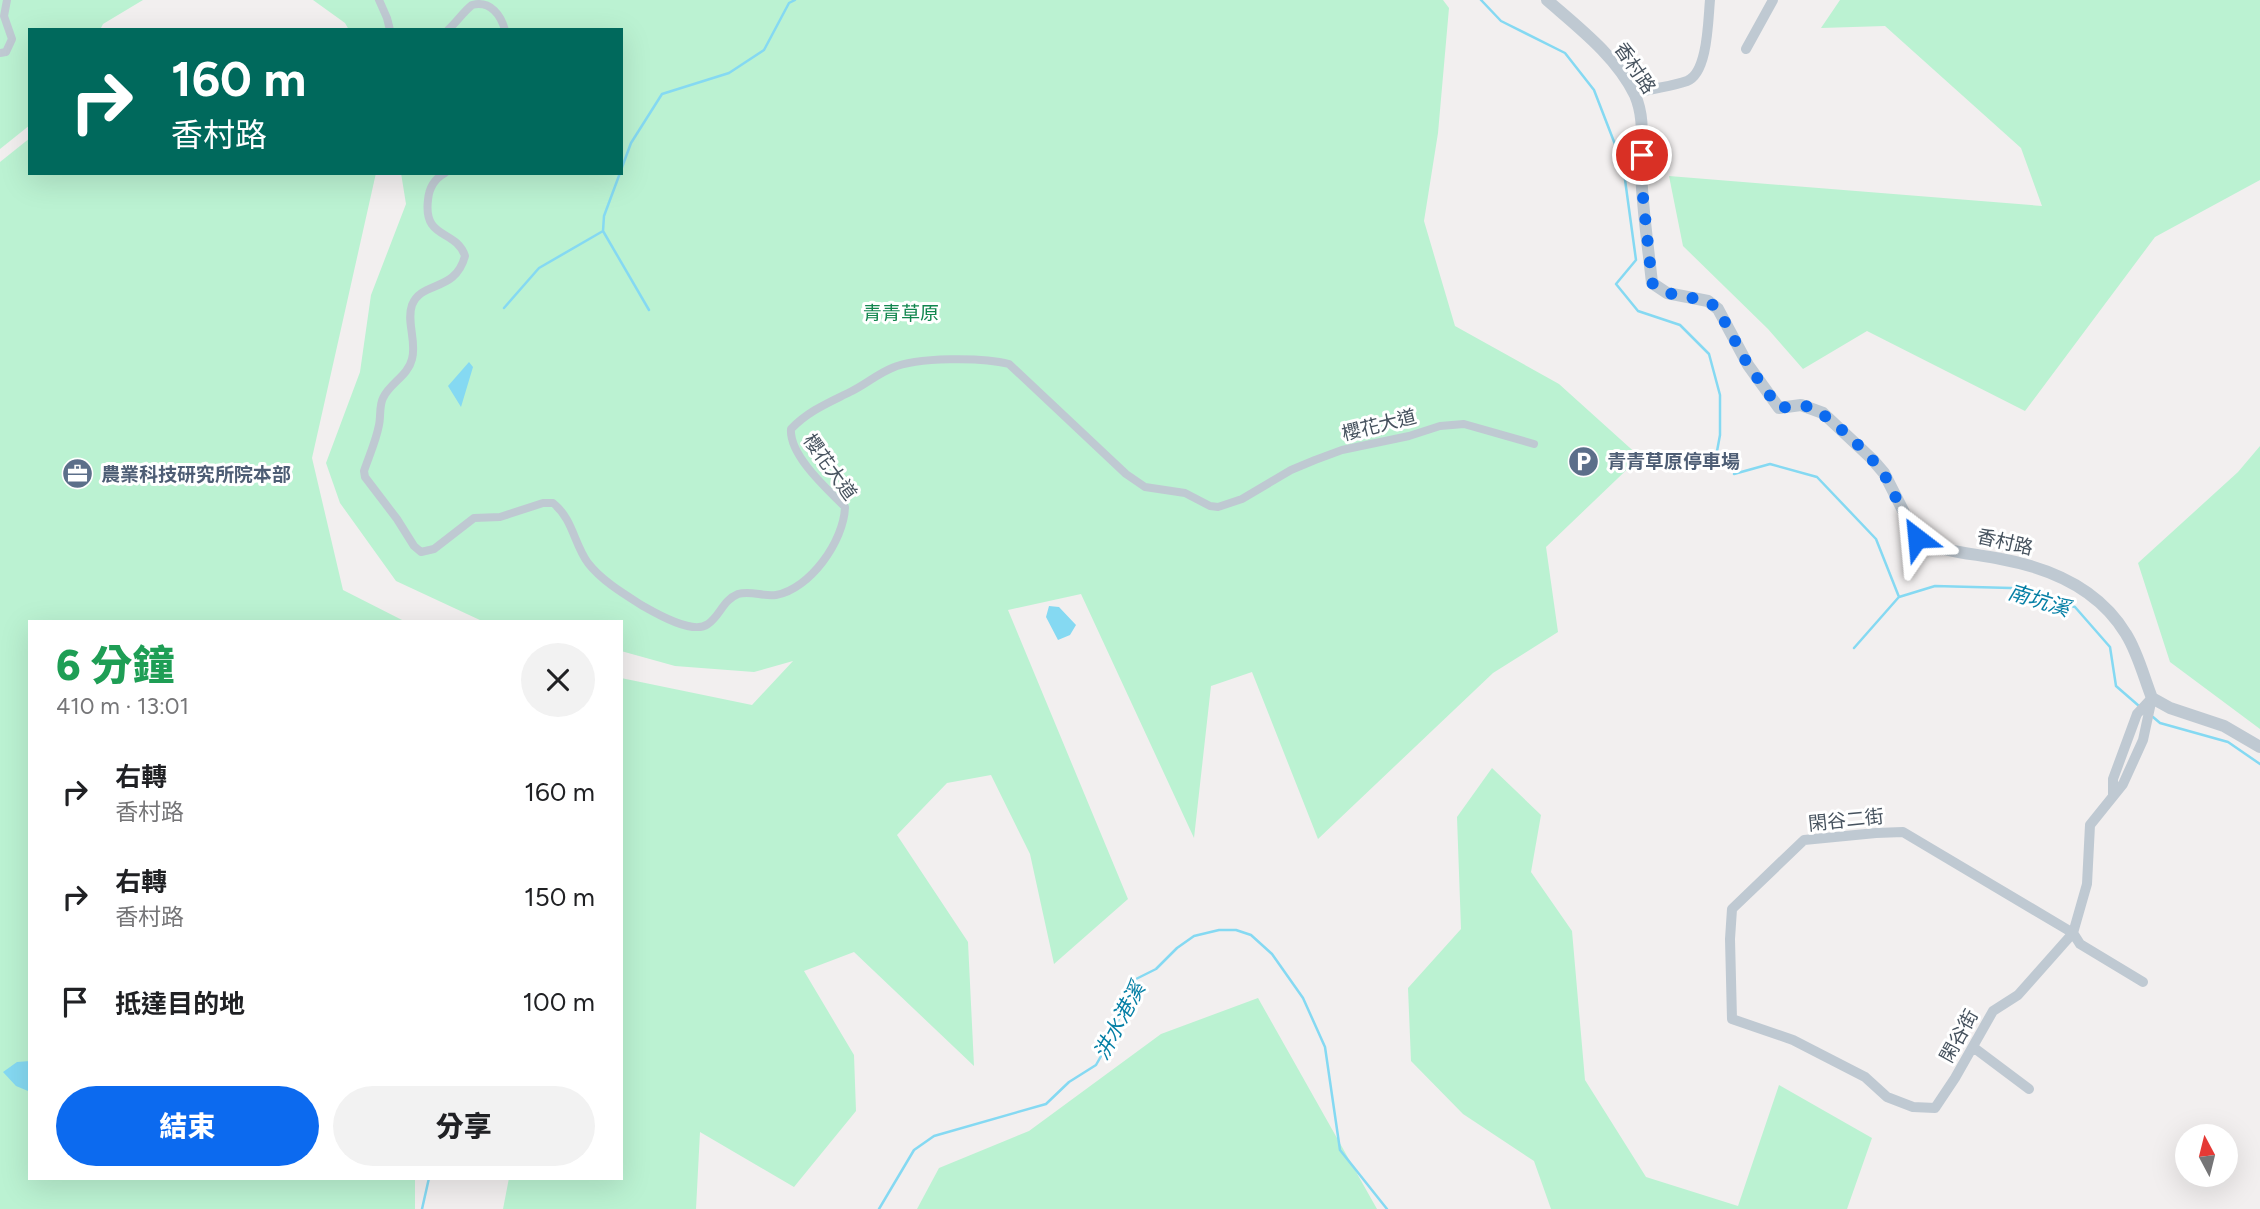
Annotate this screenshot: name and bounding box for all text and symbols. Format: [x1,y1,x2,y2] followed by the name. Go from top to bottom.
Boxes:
[1610,38,1660,98] street label: 香村路
[171,49,306,108] text: 160 m
[56,56,147,147] icon: right
[171,116,267,154] text: 香村路
[1612,125,1672,185] pin
[1623,136,1661,174] icon: arrive
[863,302,939,325] park label: 青青草原
[1339,405,1419,445] street label: 櫻花大道
[798,429,862,505] street label: 櫻花大道
[1567,444,1601,478] parking icon: 青青草原停車場
[1607,450,1740,473] place label: 青青草原停車場
[61,457,95,491] office icon: 農業科技研究所院本部
[101,463,291,486] place label: 農業科技研究所院本部
[1880,501,1954,575] position arrow
[1975,524,2035,560] street label: 香村路
[2005,579,2076,622] water label: 南坑溪
[56,640,174,691] text: 6 分鐘
[521,643,595,717] button: close
[56,692,189,720] text: 410 m · 13:01
[115,761,167,793] text: 右轉
[56,773,94,811] icon: right
[524,776,595,808] text: 160 m
[115,798,184,826] text: 香村路
[1807,805,1885,835] street label: 閑谷二街
[115,866,167,898] text: 右轉
[56,878,94,916] icon: right
[524,881,595,913] text: 150 m
[115,903,184,931] text: 香村路
[1088,975,1151,1064] water label: 汫水港溪
[56,983,94,1021] icon: arrive
[522,986,595,1018] text: 100 m
[115,988,245,1020] text: 抵達目的地
[1935,1005,1983,1067] street label: 閑谷街
[56,1086,319,1166] button: 結束
[333,1086,595,1166] button: 分享
[2175,1124,2238,1186] north arrow
[2175,1124,2238,1187] map controls

